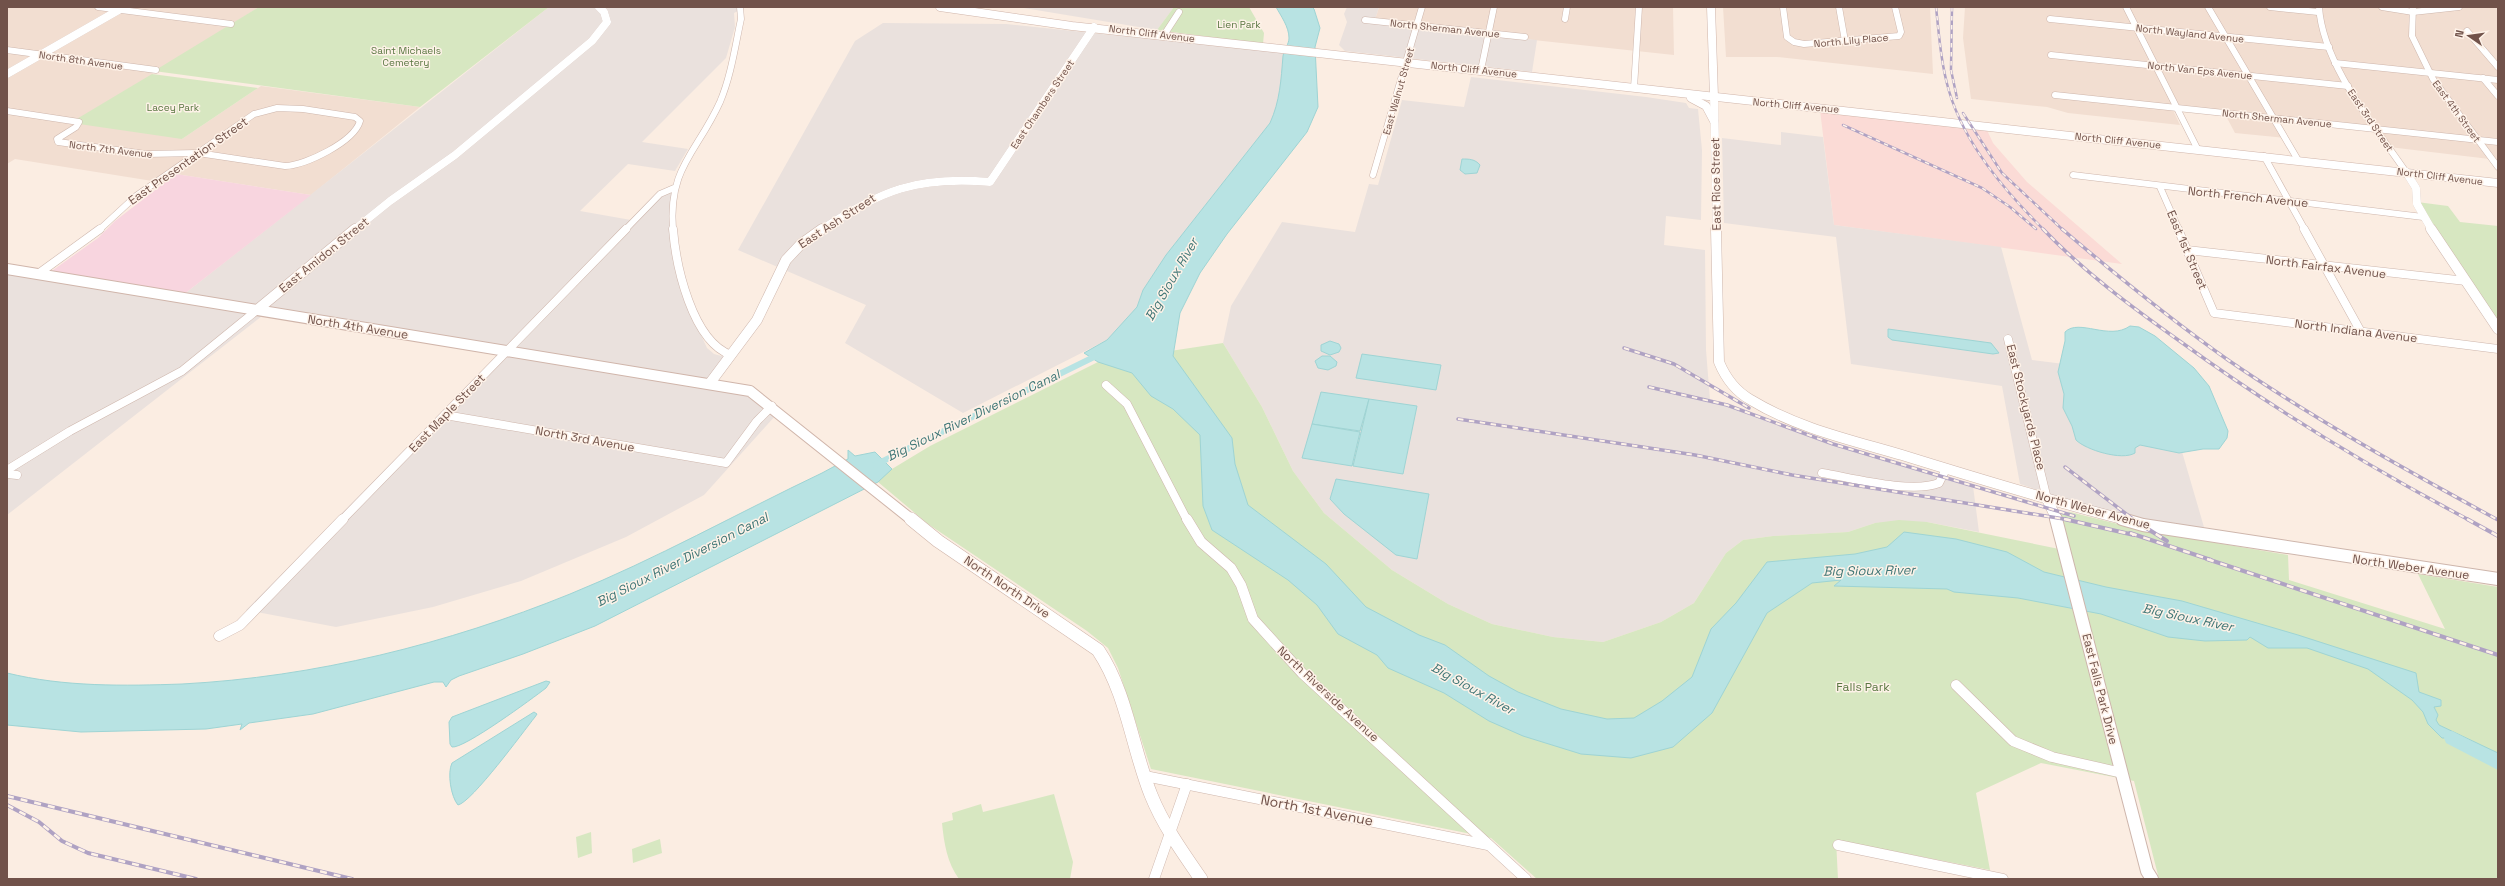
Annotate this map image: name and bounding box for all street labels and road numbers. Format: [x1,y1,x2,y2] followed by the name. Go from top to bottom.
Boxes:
[1390,16,1500,41] street label: North Sherman Avenue
[2135,21,2245,46] street label: North Wayland Avenue
[1108,22,1196,45] street label: North Cliff Avenue
[1813,31,1889,50] street label: North Lily Place
[1380,46,1417,136] street label: East Walnut Street
[38,48,124,73] street label: North 8th Avenue
[1008,57,1077,151] street label: East Chambers Street
[1430,59,1518,80] street label: North Cliff Avenue
[2147,59,2253,82] street label: North Van Eps Avenue
[2430,78,2484,145] street label: East 4th Street
[2345,86,2397,154] street label: East 3rd Street
[1752,95,1840,116] street label: North Cliff Avenue
[2222,106,2332,131] street label: North Sherman Avenue
[125,114,251,208] street label: East Presentation Street
[2074,130,2162,151] street label: North Cliff Avenue
[1707,137,1725,231] street label: East Rice Street
[68,138,154,161] street label: North 7th Avenue
[2396,165,2484,188] street label: North Cliff Avenue
[2187,183,2309,211] street label: North French Avenue
[795,190,879,252] street label: East Ash Street
[2163,208,2211,292] street label: East 1st Street
[276,214,372,296] street label: East Amidon Street
[2265,252,2387,282] street label: North Fairfax Avenue
[307,311,409,343] street label: North 4th Avenue
[2294,316,2418,346] street label: North Indiana Avenue
[2003,342,2049,472] street label: East Stockyards Place
[405,370,489,456] street label: East Maple Street
[534,422,636,456] street label: North 3rd Avenue
[2034,487,2152,533] street label: North Weber Avenue
[2352,551,2470,583] street label: North Weber Avenue
[961,552,1053,622] street label: North North Drive
[2078,632,2122,746] street label: East Falls Park Drive
[1274,643,1382,745] street label: North Riverside Avenue
[1259,790,1375,830] street label: North 1st Avenue

